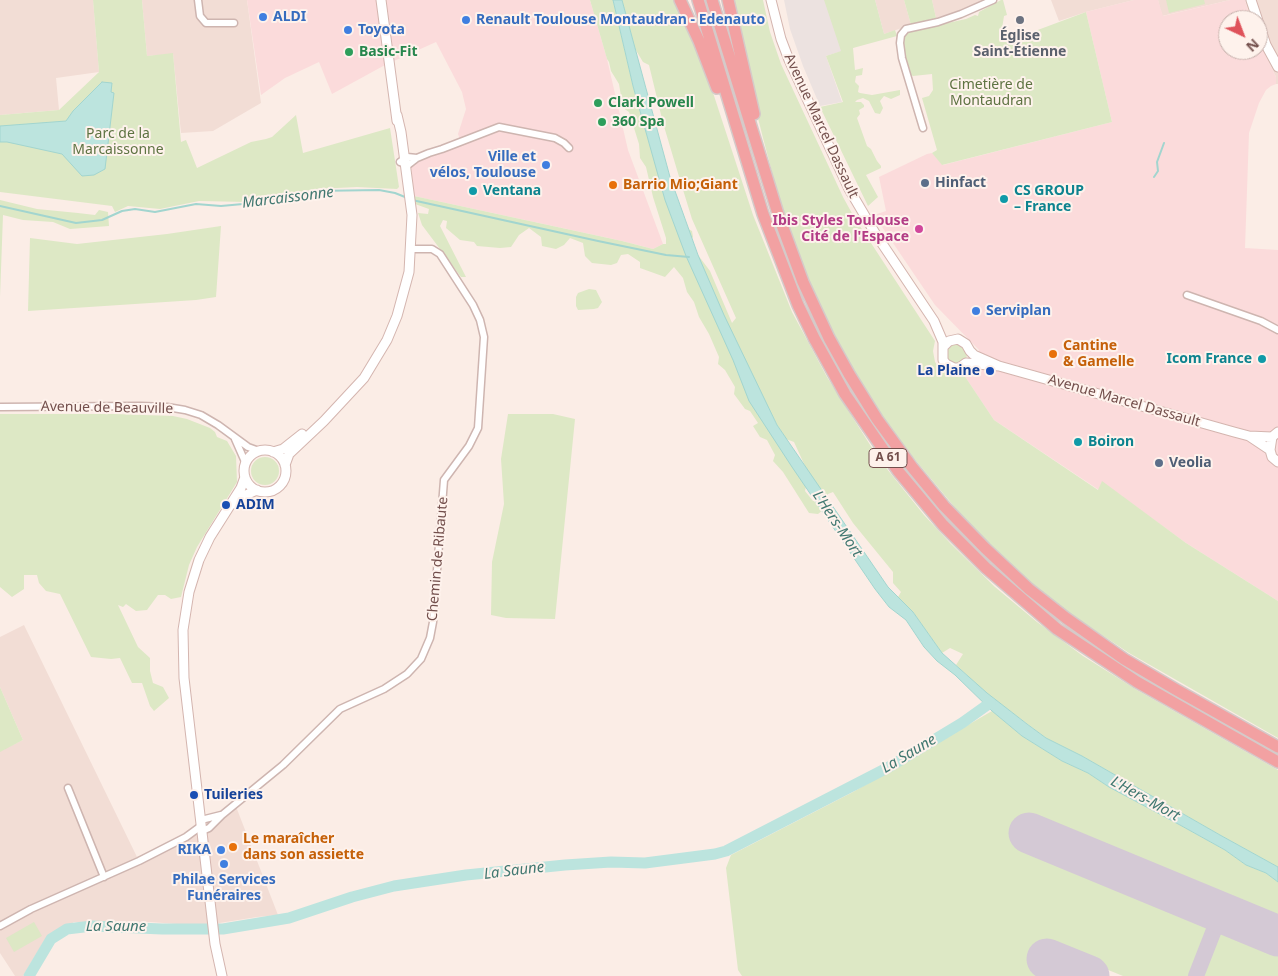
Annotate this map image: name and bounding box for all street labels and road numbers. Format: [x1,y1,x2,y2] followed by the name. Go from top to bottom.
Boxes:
[780,51,862,201] street label: Avenue Marcel Dassault
[1046,371,1202,431] street label: Avenue Marcel Dassault
[41,398,173,418] street label: Avenue de Beauville
[869,448,907,468] road number: A 61
[424,496,452,622] street label: Chemin de Ribaute

